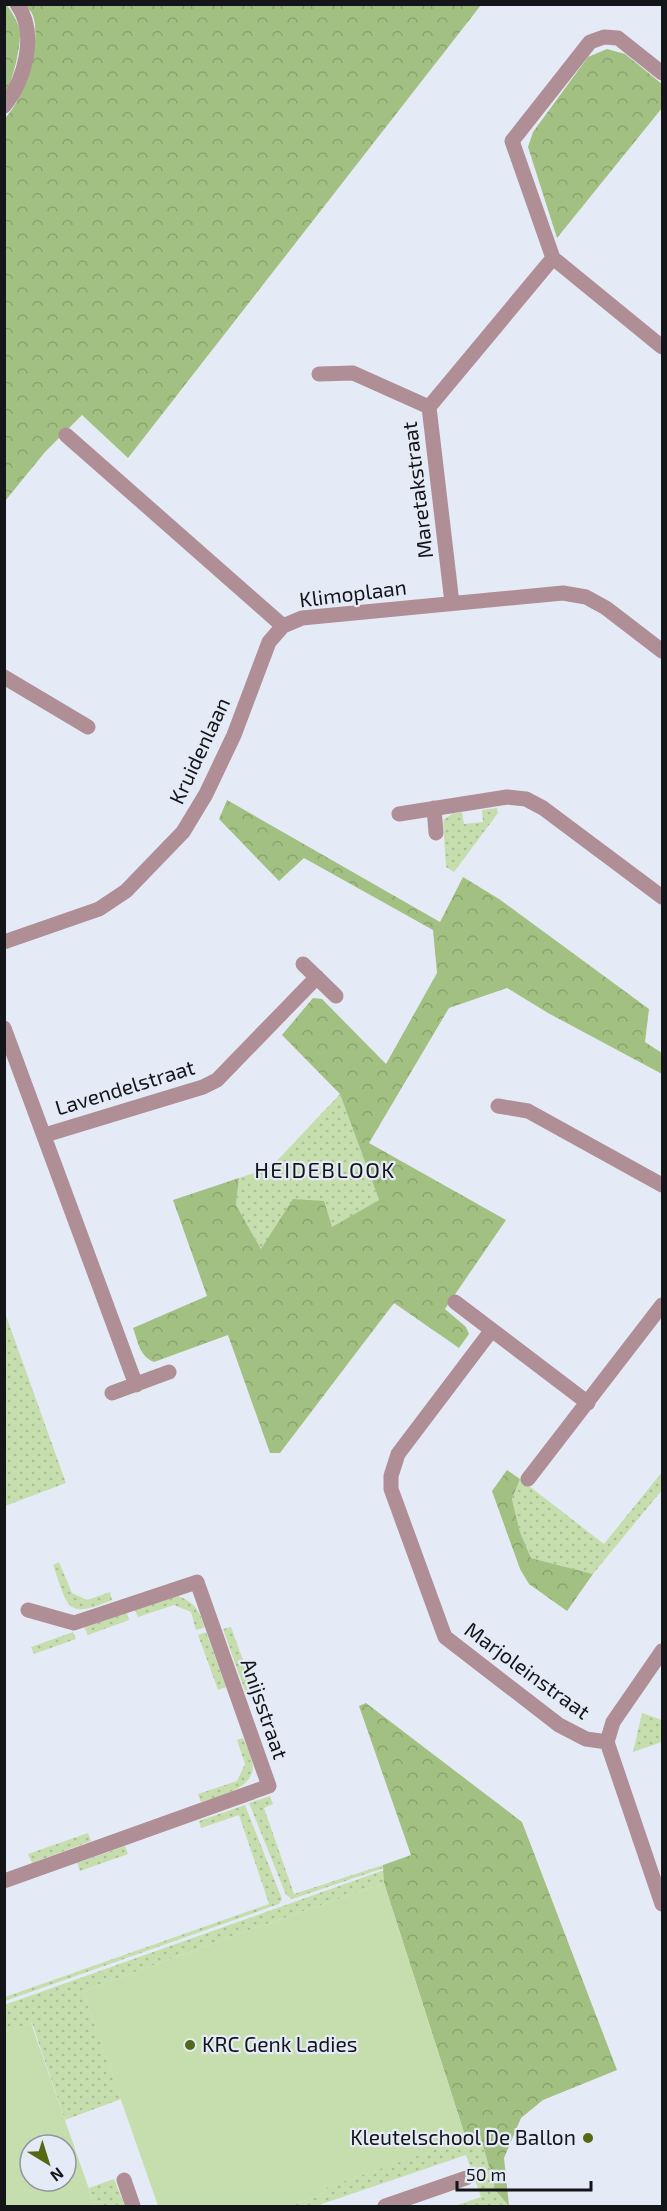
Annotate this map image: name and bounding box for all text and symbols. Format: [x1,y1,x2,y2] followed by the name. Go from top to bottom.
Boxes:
[396,420,437,560] street label: Maretakstraat
[298,574,408,611] street label: Klimoplaan
[163,693,234,808] street label: Kruidenlaan
[52,1053,197,1120] street label: Lavendelstraat
[254,1156,396,1182] district label: HEIDEBLOOK
[460,1616,595,1724] street label: Marjoleinstraat
[236,1655,294,1762] street label: Anijsstraat
[202,2031,357,2056] place label: KRC Genk Ladies
[183,2038,197,2052] marker: KRC Genk Ladies
[350,2124,576,2149] place label: Kleutelschool De Ballon
[581,2131,595,2145] marker: Kleutelschool De Ballon
[18,2133,78,2193] north arrow
[457,2154,590,2192] scale bar
[466,2163,506,2185] text: 50 m
[47,2164,68,2186] text: N

